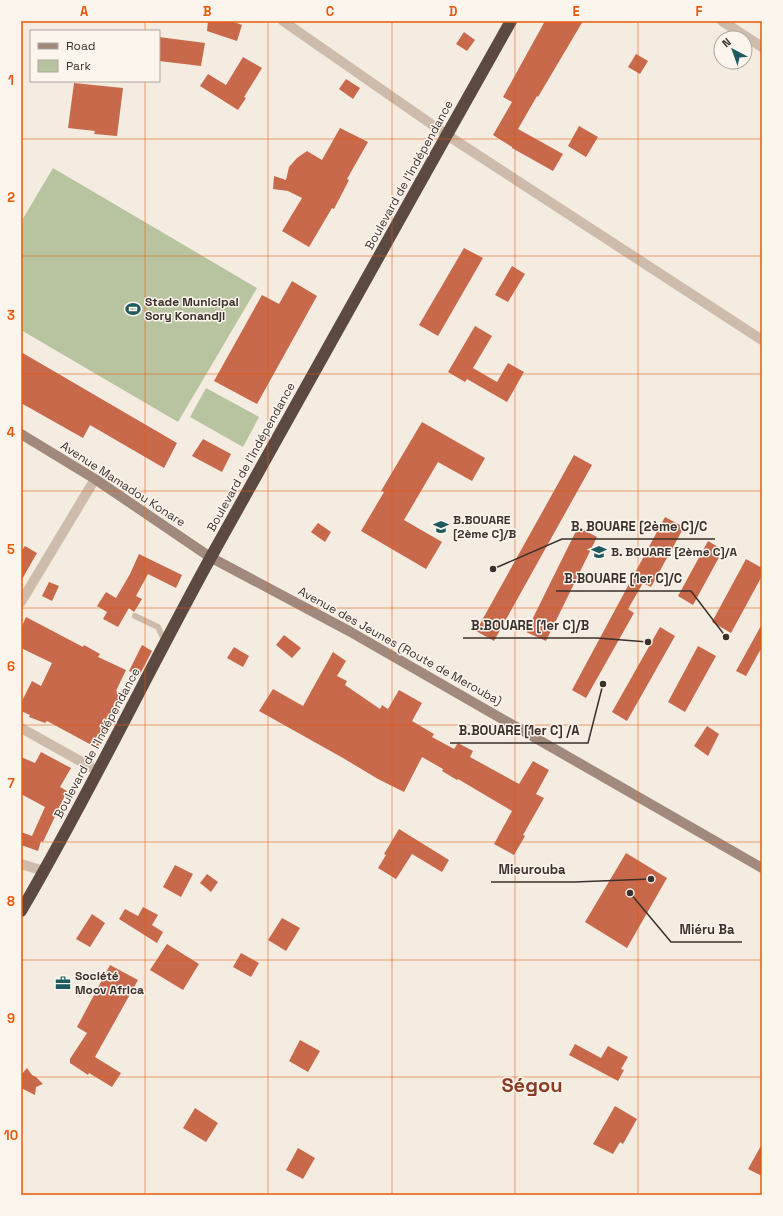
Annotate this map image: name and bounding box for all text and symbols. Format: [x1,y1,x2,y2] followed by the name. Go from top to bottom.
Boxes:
[80,3,89,20] text: A
[203,3,212,20] text: B
[326,3,334,20] text: C
[449,3,458,20] text: D
[572,3,580,20] text: E
[696,3,703,20] text: F
[30,30,160,82] legend
[713,30,753,70] north arrow
[719,35,734,50] text: N
[66,38,95,54] text: Road
[66,58,91,74] text: Park
[8,72,14,89] text: 1
[361,98,457,252] street label: Boulevard de l'Indépendance
[7,189,15,206] text: 2
[145,294,239,324] place label: Stade Municipal Sory Konandji
[124,300,142,318] sports icon: Stade Municipal Sory Konandji
[7,307,15,324] text: 3
[203,380,299,534] street label: Boulevard de l'Indépendance
[7,424,15,441] text: 4
[58,438,188,530] street label: Avenue Mamadou Konare
[453,512,516,542] place label: B.BOUARE [2ème C]/B
[562,514,715,539] callout: B. BOUARE [2ème C]/C
[432,518,450,536] school or university icon: B.BOUARE [2ème C]/B
[571,518,707,535] text: B. BOUARE [2ème C]/C
[7,541,15,558] text: 5
[590,543,608,561] school or university icon: B. BOUARE [2ème C]/A
[611,544,737,560] place label: B. BOUARE [2ème C]/A
[556,566,691,591] callout: B.BOUARE [1er C]/C
[564,570,682,587] text: B.BOUARE [1er C]/C
[295,583,505,709] street label: Avenue des Jeunes (Route de Merouba)
[463,613,597,638] callout: B.BOUARE [1er C]/B
[471,617,590,634] text: B.BOUARE [1er C]/B
[7,658,15,675] text: 6
[50,665,144,821] street label: Boulevard de l'Indépendance
[450,718,588,743] callout: B.BOUARE [1er C] /A
[458,722,580,739] text: B.BOUARE [1er C] /A
[7,775,15,792] text: 7
[491,857,574,882] callout: Mieurouba
[498,861,566,878] text: Mieurouba
[7,893,15,910] text: 8
[671,917,742,942] callout: Miéru Ba
[679,921,735,938] text: Miéru Ba
[75,968,144,998] place label: Société Moov Africa
[54,974,72,992] office icon: Société Moov Africa
[7,1010,15,1027] text: 9
[502,1072,562,1098] district label: Ségou
[4,1127,18,1144] text: 10

